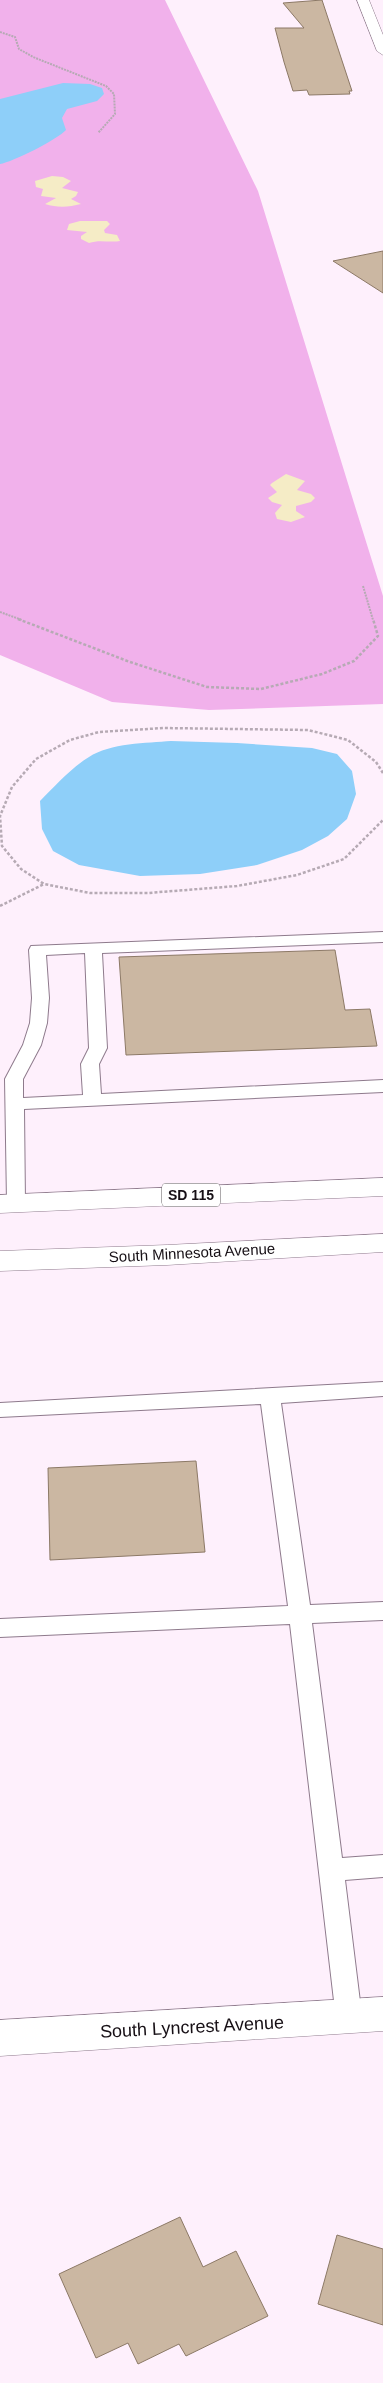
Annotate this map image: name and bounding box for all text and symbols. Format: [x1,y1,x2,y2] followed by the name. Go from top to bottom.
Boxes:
[162,1184,220,1206] road number: SD 115
[108,1240,276,1265] street label: South Minnesota Avenue
[100,2012,284,2042] street label: South Lyncrest Avenue

